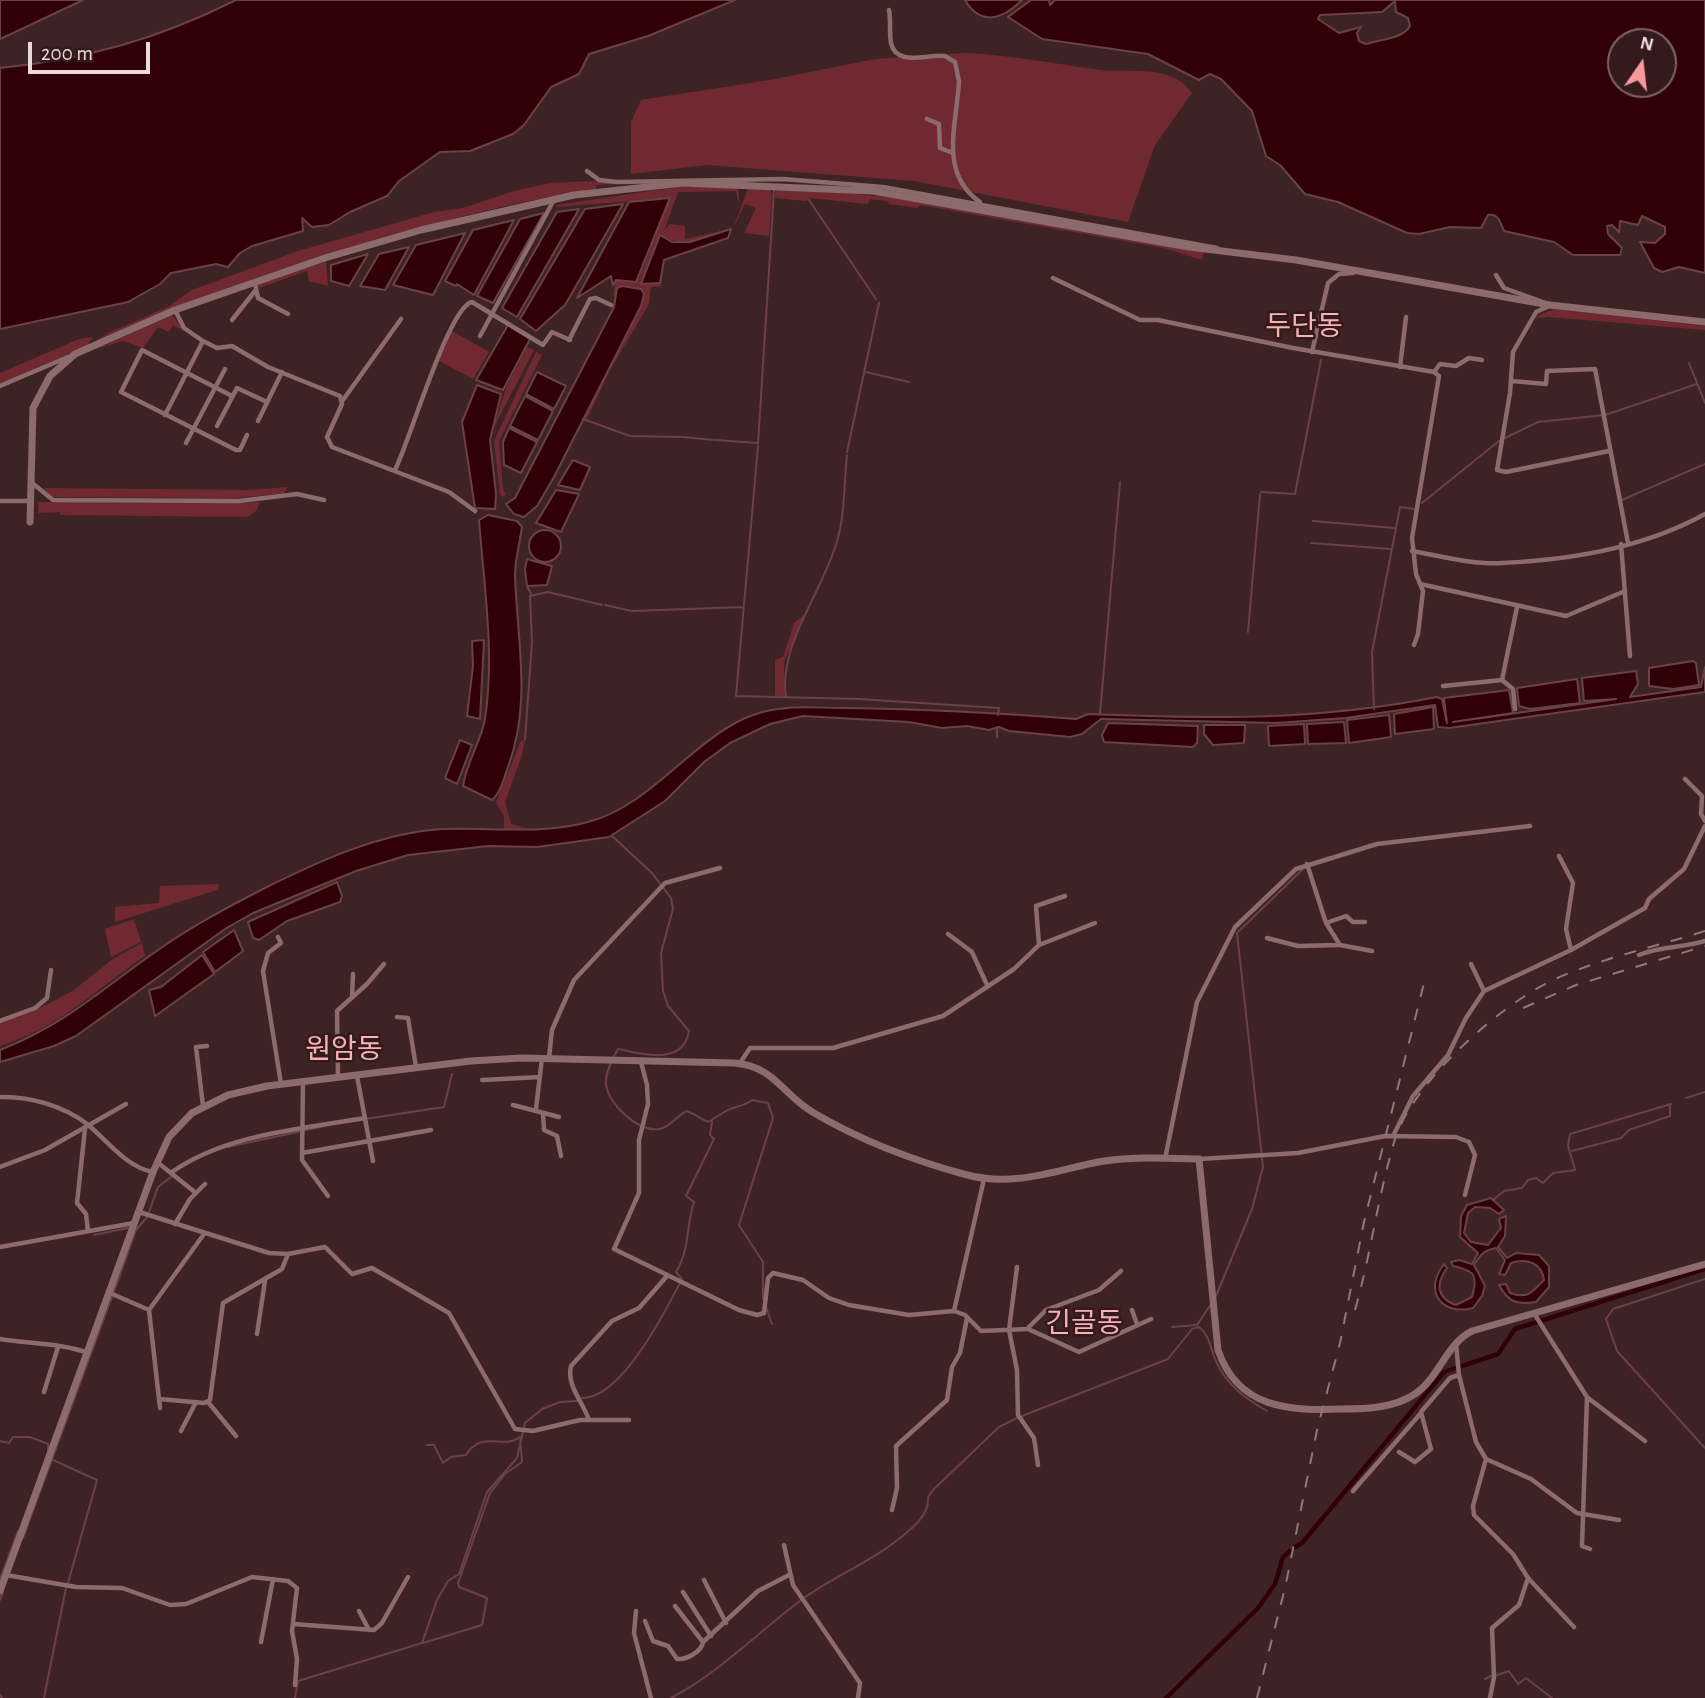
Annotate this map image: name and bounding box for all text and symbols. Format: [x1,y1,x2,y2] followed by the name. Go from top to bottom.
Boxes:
[32,28,154,72] scale bar
[1607,28,1677,98] north arrow
[1638,33,1655,55] text: N
[41,43,93,64] text: 200 m
[1265,310,1343,344] district label: 두단동
[305,1033,383,1067] district label: 원암동
[1045,1307,1123,1341] district label: 긴골동

